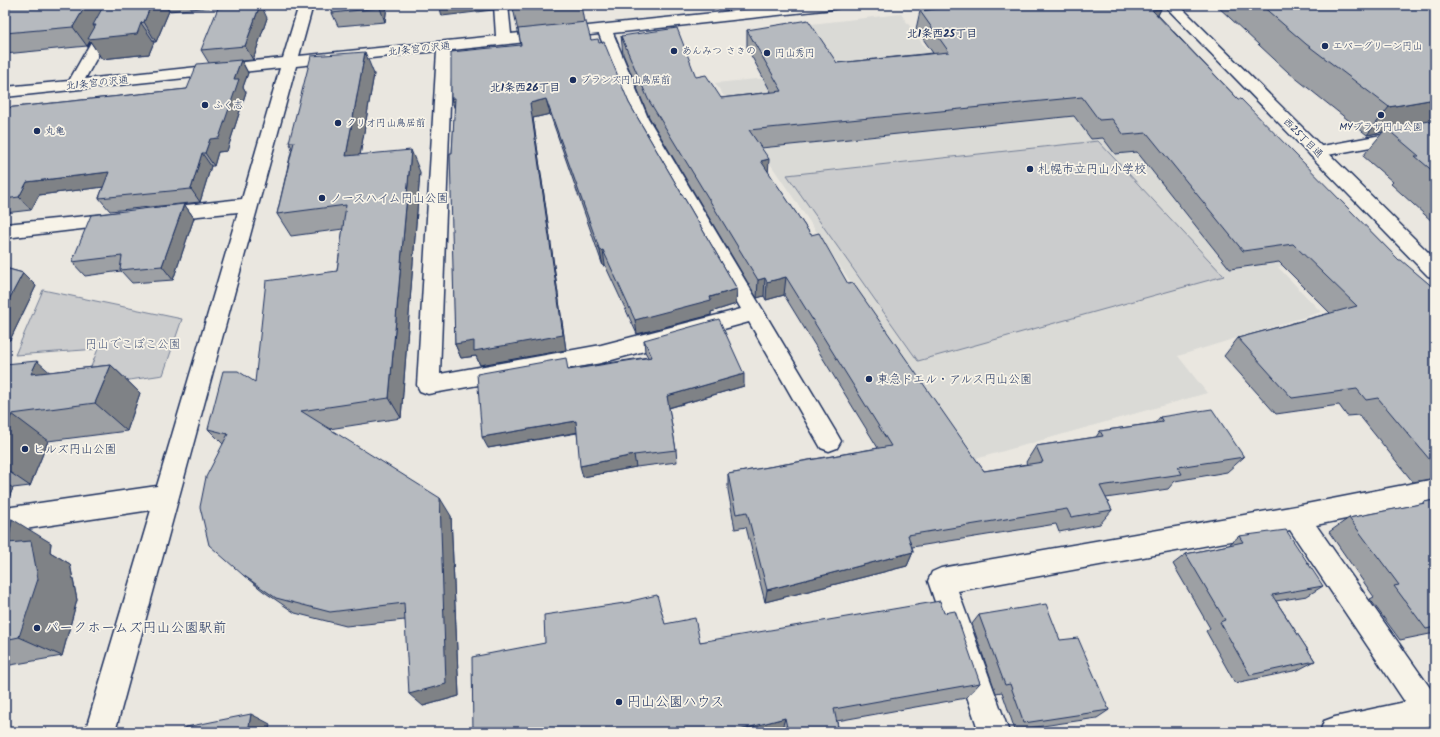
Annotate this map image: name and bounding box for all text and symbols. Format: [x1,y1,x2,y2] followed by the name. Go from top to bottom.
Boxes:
[907,25,977,43] district label: 北1条西25丁目
[387,38,451,60] street label: 北1条宮の沢通
[1333,38,1422,54] place label: エバーグリーン円山
[1320,41,1330,51] marker: エバーグリーン円山
[682,43,756,59] place label: あんみつ さきの
[775,45,815,61] place label: 円山秀円
[669,46,679,56] marker: あんみつ さきの
[762,48,772,58] marker: 円山秀円
[65,72,129,94] street label: 北1条宮の沢通
[581,72,671,88] place label: ブランズ円山鳥居前
[568,75,578,85] marker: ブランズ円山鳥居前
[490,79,560,97] district label: 北1条西26丁目
[213,97,243,113] place label: ふく志
[200,100,210,110] marker: ふく志
[1376,110,1386,120] marker: MYプラザ円山公園
[1279,114,1327,162] street label: 西25丁目通
[346,115,426,131] place label: クリオ円山鳥居前
[333,118,343,128] marker: クリオ円山鳥居前
[1339,119,1423,135] place label: MYプラザ円山公園
[45,123,65,139] place label: 丸亀
[32,126,42,136] marker: 丸亀
[1038,160,1146,179] place label: 札幌市立円山小学校
[1025,164,1035,174] marker: 札幌市立円山小学校
[330,189,449,208] place label: ノースハイム円山公園
[317,193,327,203] marker: ノースハイム円山公園
[85,335,181,354] park label: 円山でこぼこ公園
[877,370,1032,389] place label: 東急ドエル・アルス円山公園
[864,374,874,384] marker: 東急ドエル・アルス円山公園
[33,440,117,459] place label: ヒルズ円山公園
[20,444,30,454] marker: ヒルズ円山公園
[45,617,226,639] place label: パークホームズ円山公園駅前
[32,623,42,633] marker: パークホームズ円山公園駅前
[627,691,724,713] place label: 円山公園ハウス
[614,697,624,707] marker: 円山公園ハウス

